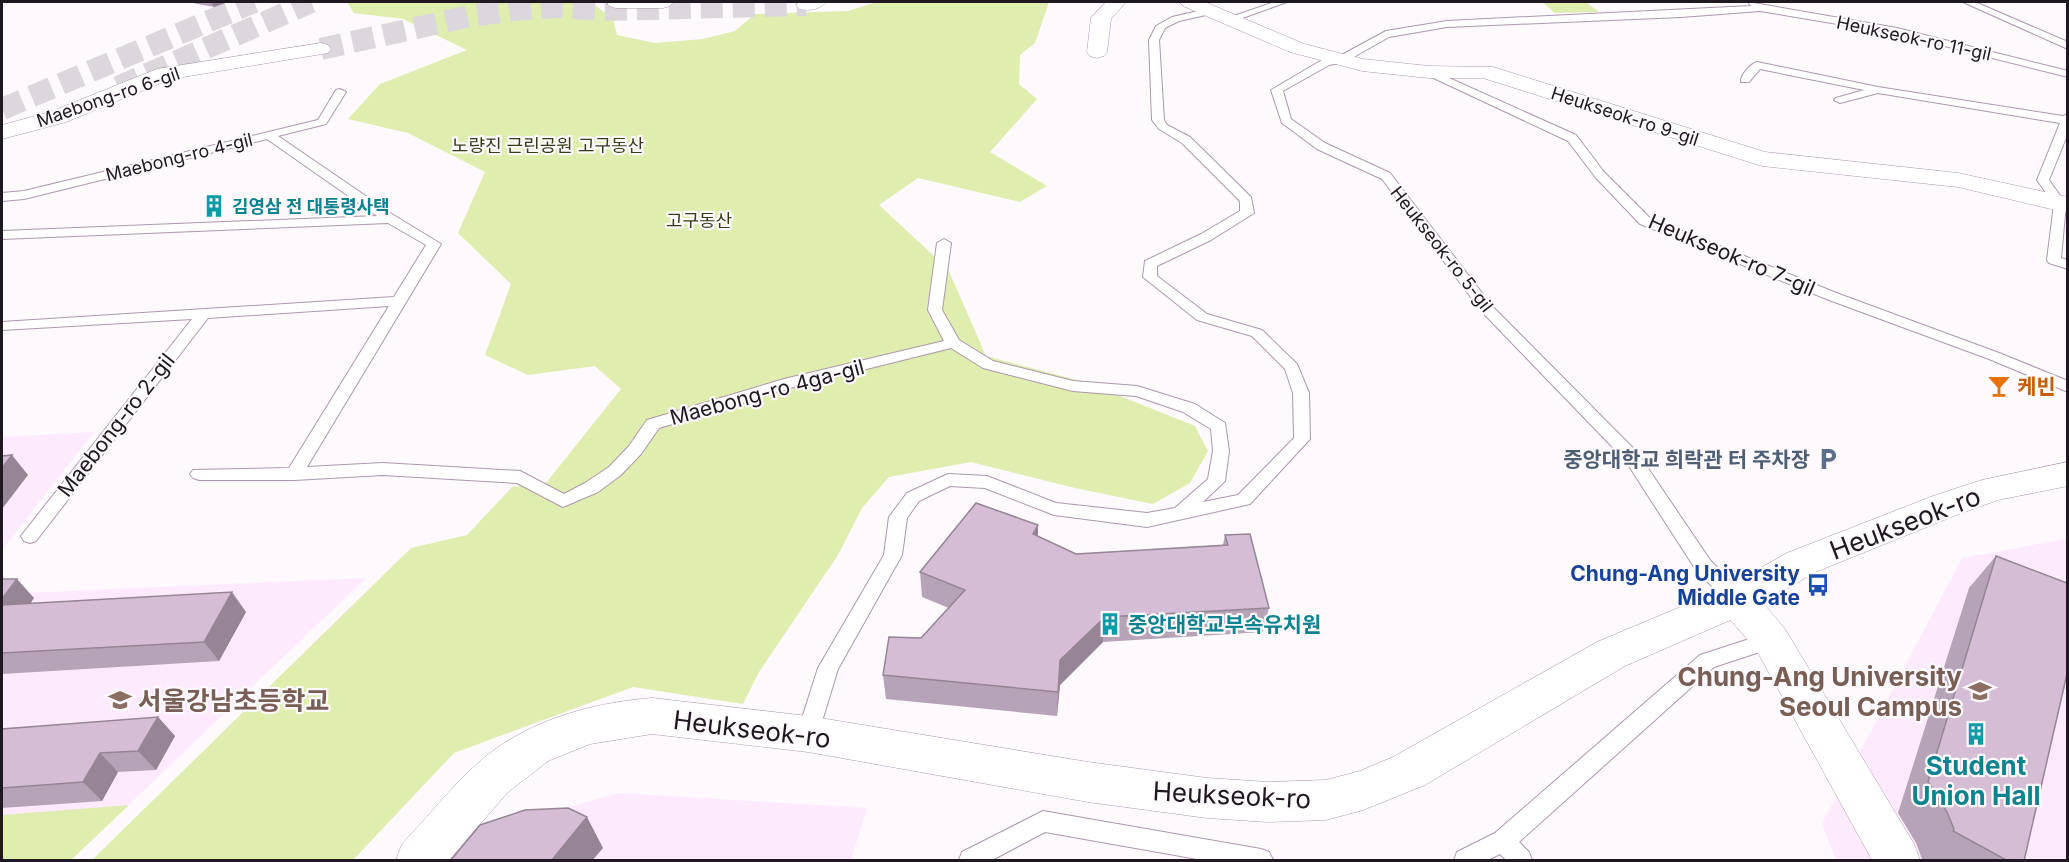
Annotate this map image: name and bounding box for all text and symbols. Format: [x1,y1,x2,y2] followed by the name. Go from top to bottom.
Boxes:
[1835,11,1993,65] street label: Heukseok-ro 11-gil
[34,63,182,131] street label: Maebong-ro 6-gil
[1548,82,1702,150] street label: Heukseok-ro 9-gil
[103,129,255,185] street label: Maebong-ro 4-gil
[452,135,644,156] park label: 노량진 근린공원 고구동산
[1386,182,1498,316] street label: Heukseok-ro 5-gil
[201,193,227,219] building icon: 김영삼 전 대통령사택
[232,196,390,217] place label: 김영삼 전 대통령사택
[1645,209,1819,301] street label: Heukseok-ro 7-gil
[666,210,732,231] park label: 고구동산
[52,348,180,502] street label: Maebong-ro 2-gil
[667,354,867,430] street label: Maebong-ro 4ga-gil
[1986,373,2012,399] bar icon: 케빈
[2017,374,2056,399] place label: 케빈
[1815,446,1841,472] parking icon: 중앙대학교 희락관 터 주차장
[1563,447,1810,472] place label: 중앙대학교 희락관 터 주차장
[1825,480,1985,566] street label: Heukseok-ro
[1570,561,1800,610] place label: Chung-Ang University Middle Gate
[1805,572,1831,598] bus stop icon: Chung-Ang University Middle Gate
[1097,611,1123,637] building icon: 중앙대학교부속유치원
[1128,612,1321,637] place label: 중앙대학교부속유치원
[1677,661,1962,722] place label: Chung-Ang University Seoul Campus
[1967,678,1993,704] school or university icon: Chung-Ang University Seoul Campus
[138,685,329,716] place label: 서울강남초등학교
[107,687,133,713] school or university icon: 서울강남초등학교
[671,704,833,754] street label: Heukseok-ro
[1963,721,1989,747] building icon: Student Union Hall
[1911,750,2041,811] place label: Student Union Hall
[1152,775,1312,815] street label: Heukseok-ro

